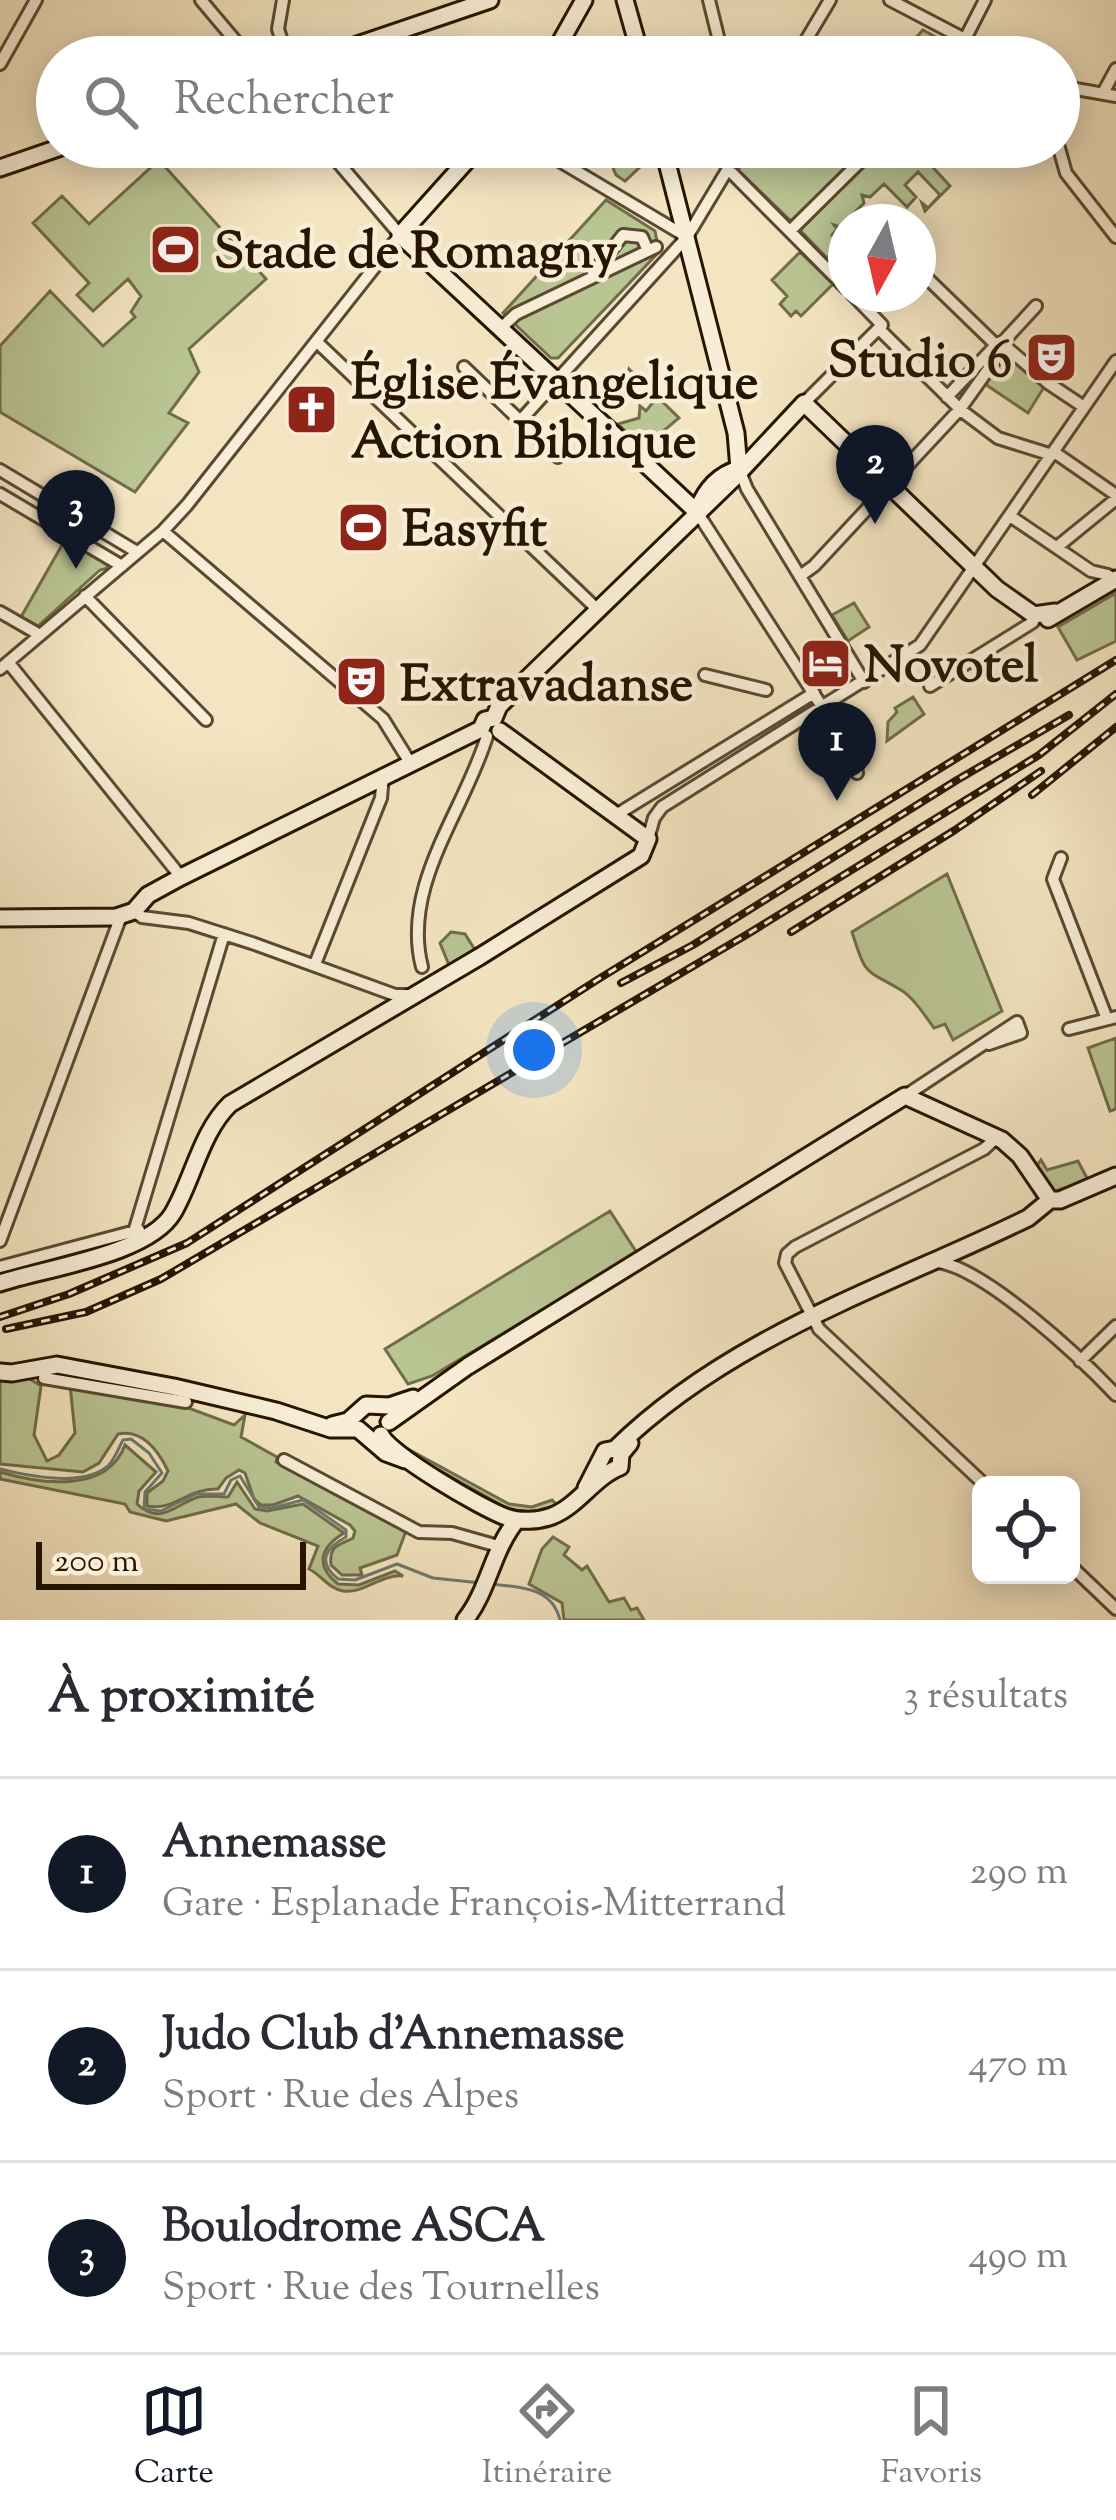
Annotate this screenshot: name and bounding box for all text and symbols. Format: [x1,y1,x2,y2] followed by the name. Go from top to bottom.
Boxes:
[36,36,1080,168] search box
[78,69,144,135] icon: search
[174,70,394,135] text: Rechercher
[828,204,936,312] north arrow
[214,218,618,291] place label: Stade de Romagny
[147,221,203,277] sports icon: Stade de Romagny
[828,327,1012,400] place label: Studio 6
[1023,330,1079,386] theatre icon: Studio 6
[351,349,758,481] place label: Église Évangelique Action Biblique
[284,381,340,437] church icon: Église Évangelique Action Biblique
[836,425,914,524] pin: 2
[37,470,115,569] pin: 3
[402,496,547,569] place label: Easyfit
[335,499,391,555] sports icon: Easyfit
[864,632,1039,705] place label: Novotel
[797,635,853,691] hotel icon: Novotel
[400,651,693,724] place label: Extravadanse
[333,654,389,710] theatre icon: Extravadanse
[798,702,876,801] pin: 1
[504,1020,564,1080] your location
[972,1476,1080,1584] map controls
[972,1476,1080,1584] button: locate
[36,1536,306,1589] scale bar
[54,1539,139,1587] text: 200 m
[48,1662,315,1735] text: À proximité
[903,1670,1068,1726] text: 3 résultats
[162,1813,387,1878] text: Annemasse
[80,1846,94,1902] text: 1
[970,1846,1068,1902] text: 290 m
[162,1878,786,1934] text: Gare · Esplanade François-Mitterrand
[162,2005,625,2070] text: Judo Club d'Annemasse
[78,2038,96,2094] text: 2
[968,2038,1068,2094] text: 470 m
[162,2070,519,2126] text: Sport · Rue des Alpes
[162,2197,545,2262] text: Boulodrome ASCA
[79,2230,95,2286] text: 3
[969,2230,1068,2286] text: 490 m
[162,2262,600,2318] text: Sport · Rue des Tournelles
[134,2378,214,2498] tab: Carte
[482,2378,612,2498] tab: Itinéraire
[880,2378,982,2498] tab: Favoris

